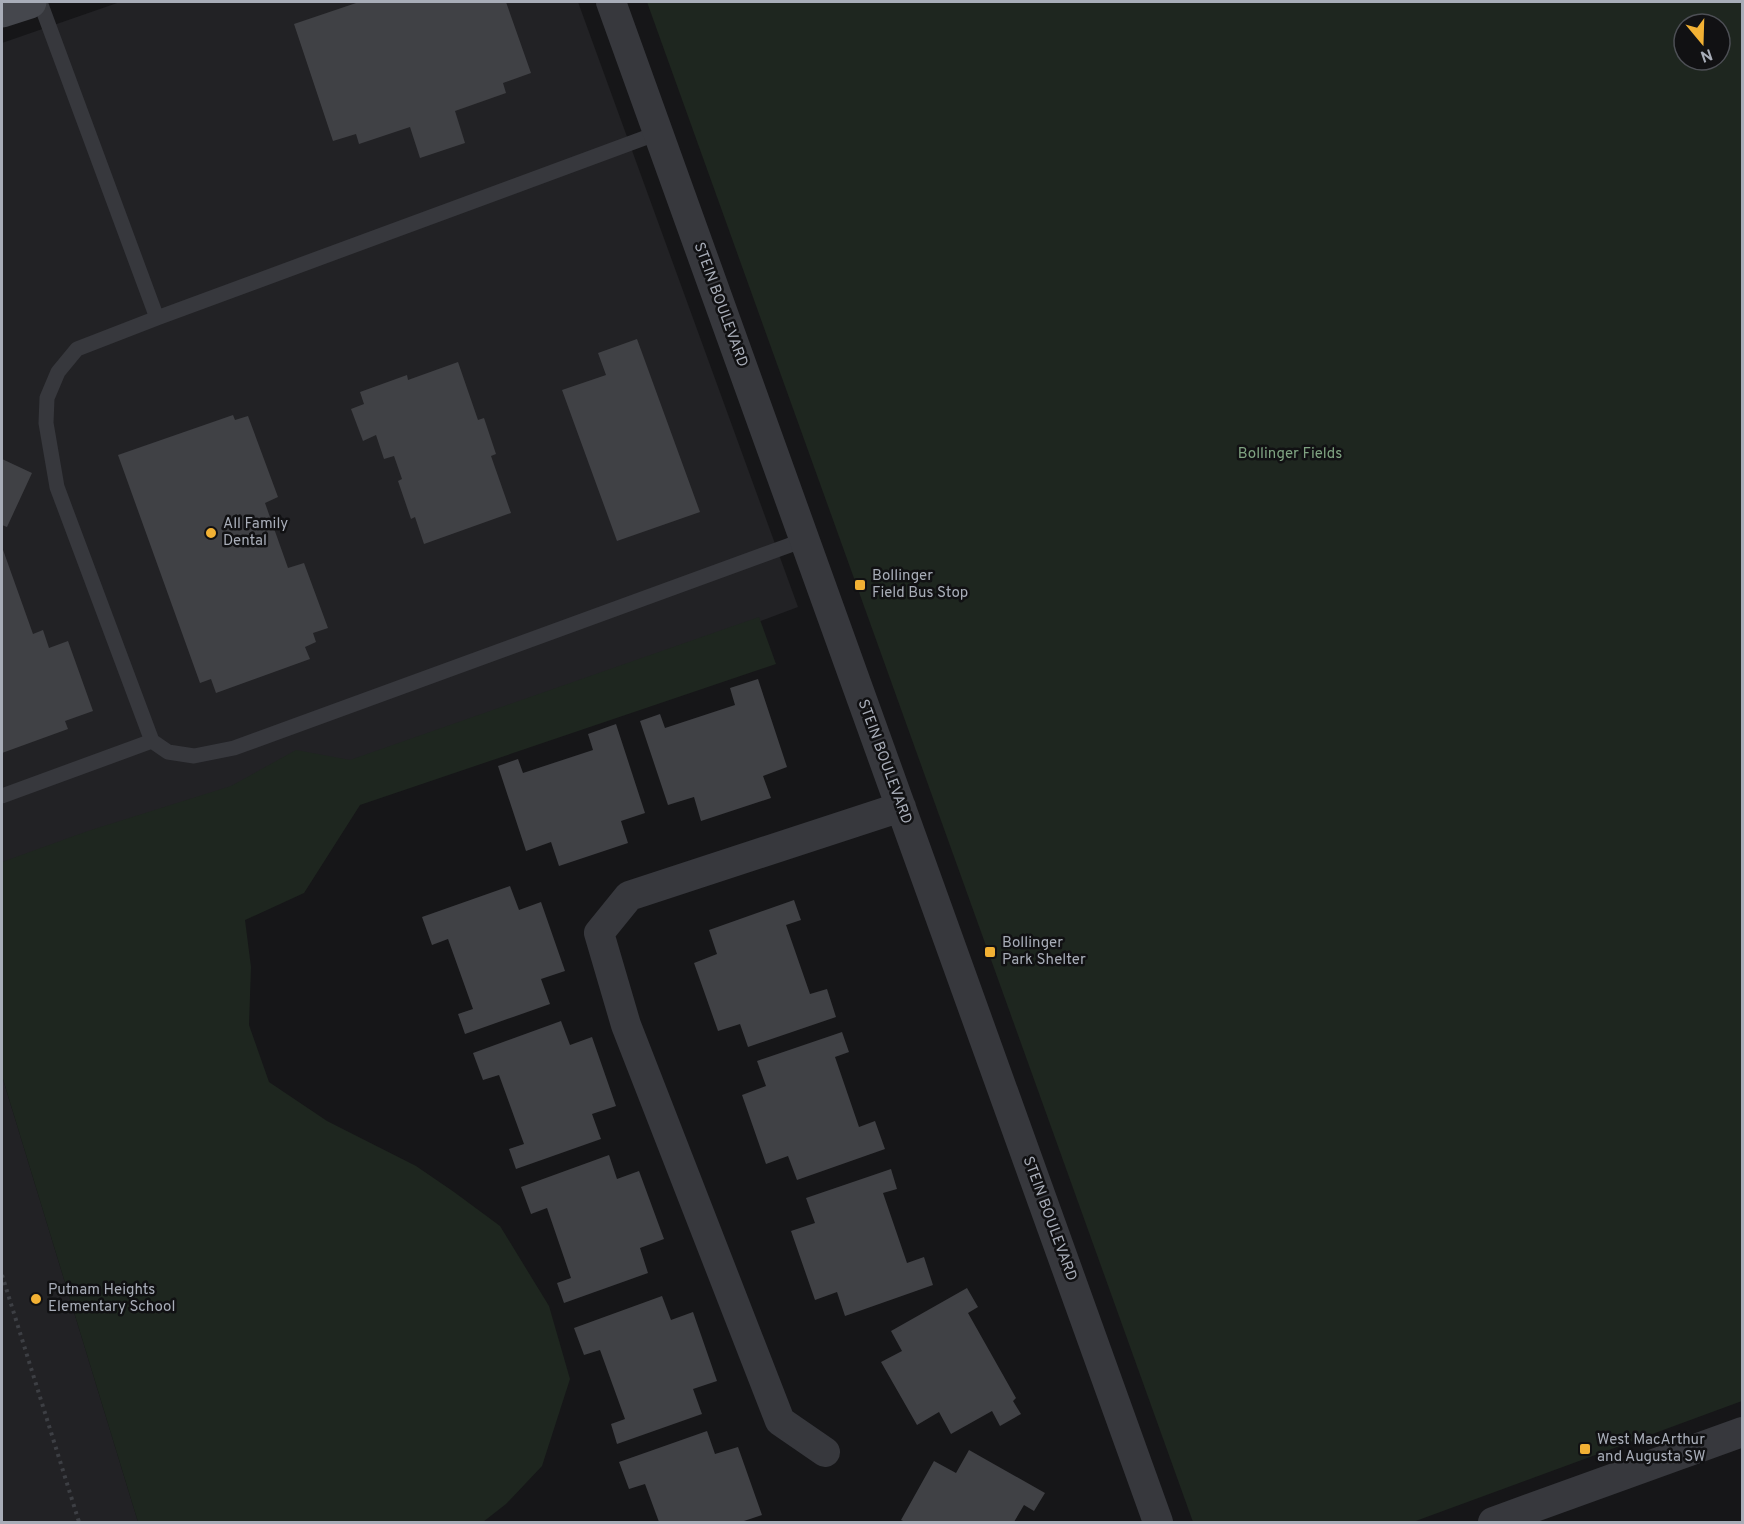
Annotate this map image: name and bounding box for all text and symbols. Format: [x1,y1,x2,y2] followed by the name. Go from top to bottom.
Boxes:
[1672,12,1732,72] north arrow
[1698,43,1715,66] text: N
[689,240,751,370] street label: STEIN BOULEVARD
[1238,445,1342,464] park label: Bollinger Fields
[223,515,288,551] place label: All Family Dental
[204,526,218,540] marker: All Family Dental
[872,567,968,603] place label: Bollinger Field Bus Stop
[853,578,867,592] marker: Bollinger Field Bus Stop
[853,697,915,827] street label: STEIN BOULEVARD
[1002,934,1086,970] place label: Bollinger Park Shelter
[983,945,997,959] marker: Bollinger Park Shelter
[1018,1154,1080,1284] street label: STEIN BOULEVARD
[48,1281,175,1317] place label: Putnam Heights Elementary School
[29,1292,43,1306] marker: Putnam Heights Elementary School
[1597,1431,1706,1467] place label: West MacArthur and Augusta SW
[1578,1442,1592,1456] marker: West MacArthur and Augusta SW

